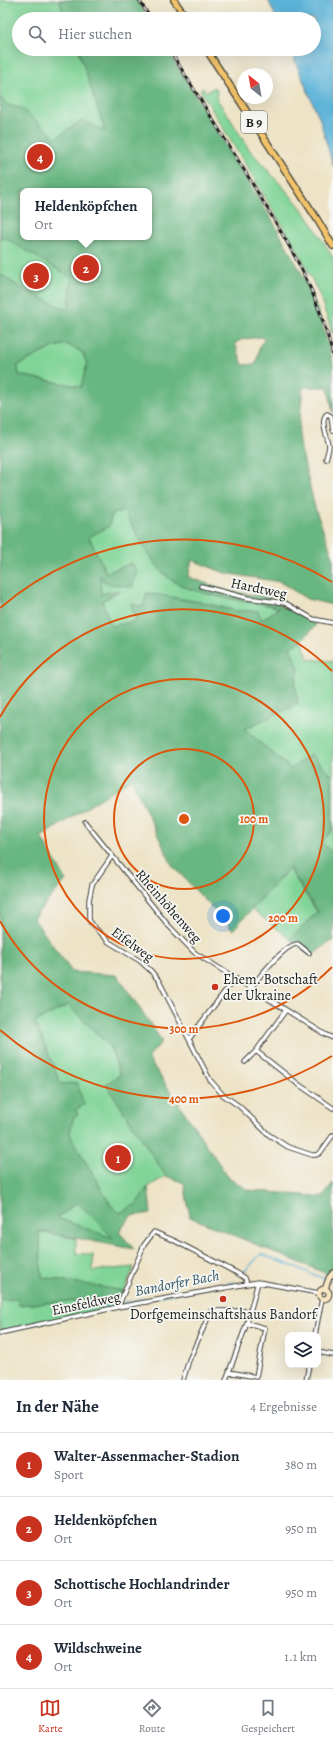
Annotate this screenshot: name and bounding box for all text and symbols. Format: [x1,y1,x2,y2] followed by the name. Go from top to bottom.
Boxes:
[12,12,321,56] search box
[26,23,48,45] icon: search
[58,24,132,44] text: Hier suchen
[237,68,273,104] north arrow
[241,111,267,133] road number: B 9
[27,142,53,172] pin: 4
[20,188,152,240] popup
[34,196,138,216] text: Heldenköpfchen
[34,216,53,233] text: Ort
[73,253,99,283] pin: 2
[23,261,49,291] pin: 3
[229,573,289,604] street label: Hardtweg
[240,811,268,827] text: 100 m
[177,812,191,826] centre of rings
[131,865,206,947] street label: Rheinhöhenweg
[213,906,233,926] your location
[268,910,298,926] text: 200 m
[107,922,158,966] street label: Eifelweg
[223,970,318,1005] place label: Ehem. Botschaft der Ukraine
[210,982,220,992] marker: Ehem. Botschaft der Ukraine
[169,1021,199,1037] text: 300 m
[169,1091,199,1107] text: 400 m
[105,1143,131,1173] pin: 1
[133,1265,221,1301] water label: Bandorfer Bach
[50,1287,122,1320] street label: Einsfeldweg
[218,1294,228,1304] marker: Dorfgemeinschaftshaus Bandorf
[130,1305,319,1324] place label: Dorfgemeinschaftshaus Bandorf
[285,1332,321,1368] map controls
[285,1332,321,1368] button: layers
[16,1395,99,1418] text: In der Nähe
[250,1398,317,1415] text: 4 Ergebnisse
[54,1446,239,1466] text: Walter-Assenmacher-Stadion
[27,1456,31,1473] text: 1
[285,1456,317,1473] text: 380 m
[54,1466,84,1483] text: Sport
[54,1510,157,1530] text: Heldenköpfchen
[26,1520,32,1537] text: 2
[285,1520,317,1537] text: 950 m
[54,1530,72,1547] text: Ort
[54,1574,230,1594] text: Schottische Hochlandrinder
[26,1584,32,1601] text: 3
[285,1584,317,1601] text: 950 m
[54,1594,72,1611] text: Ort
[54,1638,142,1658] text: Wildschweine
[26,1648,32,1665] text: 4
[284,1648,317,1665] text: 1.1 km
[54,1658,72,1675] text: Ort
[38,1697,63,1736] tab: Karte
[139,1697,165,1736] tab: Route
[241,1697,295,1736] tab: Gespeichert

